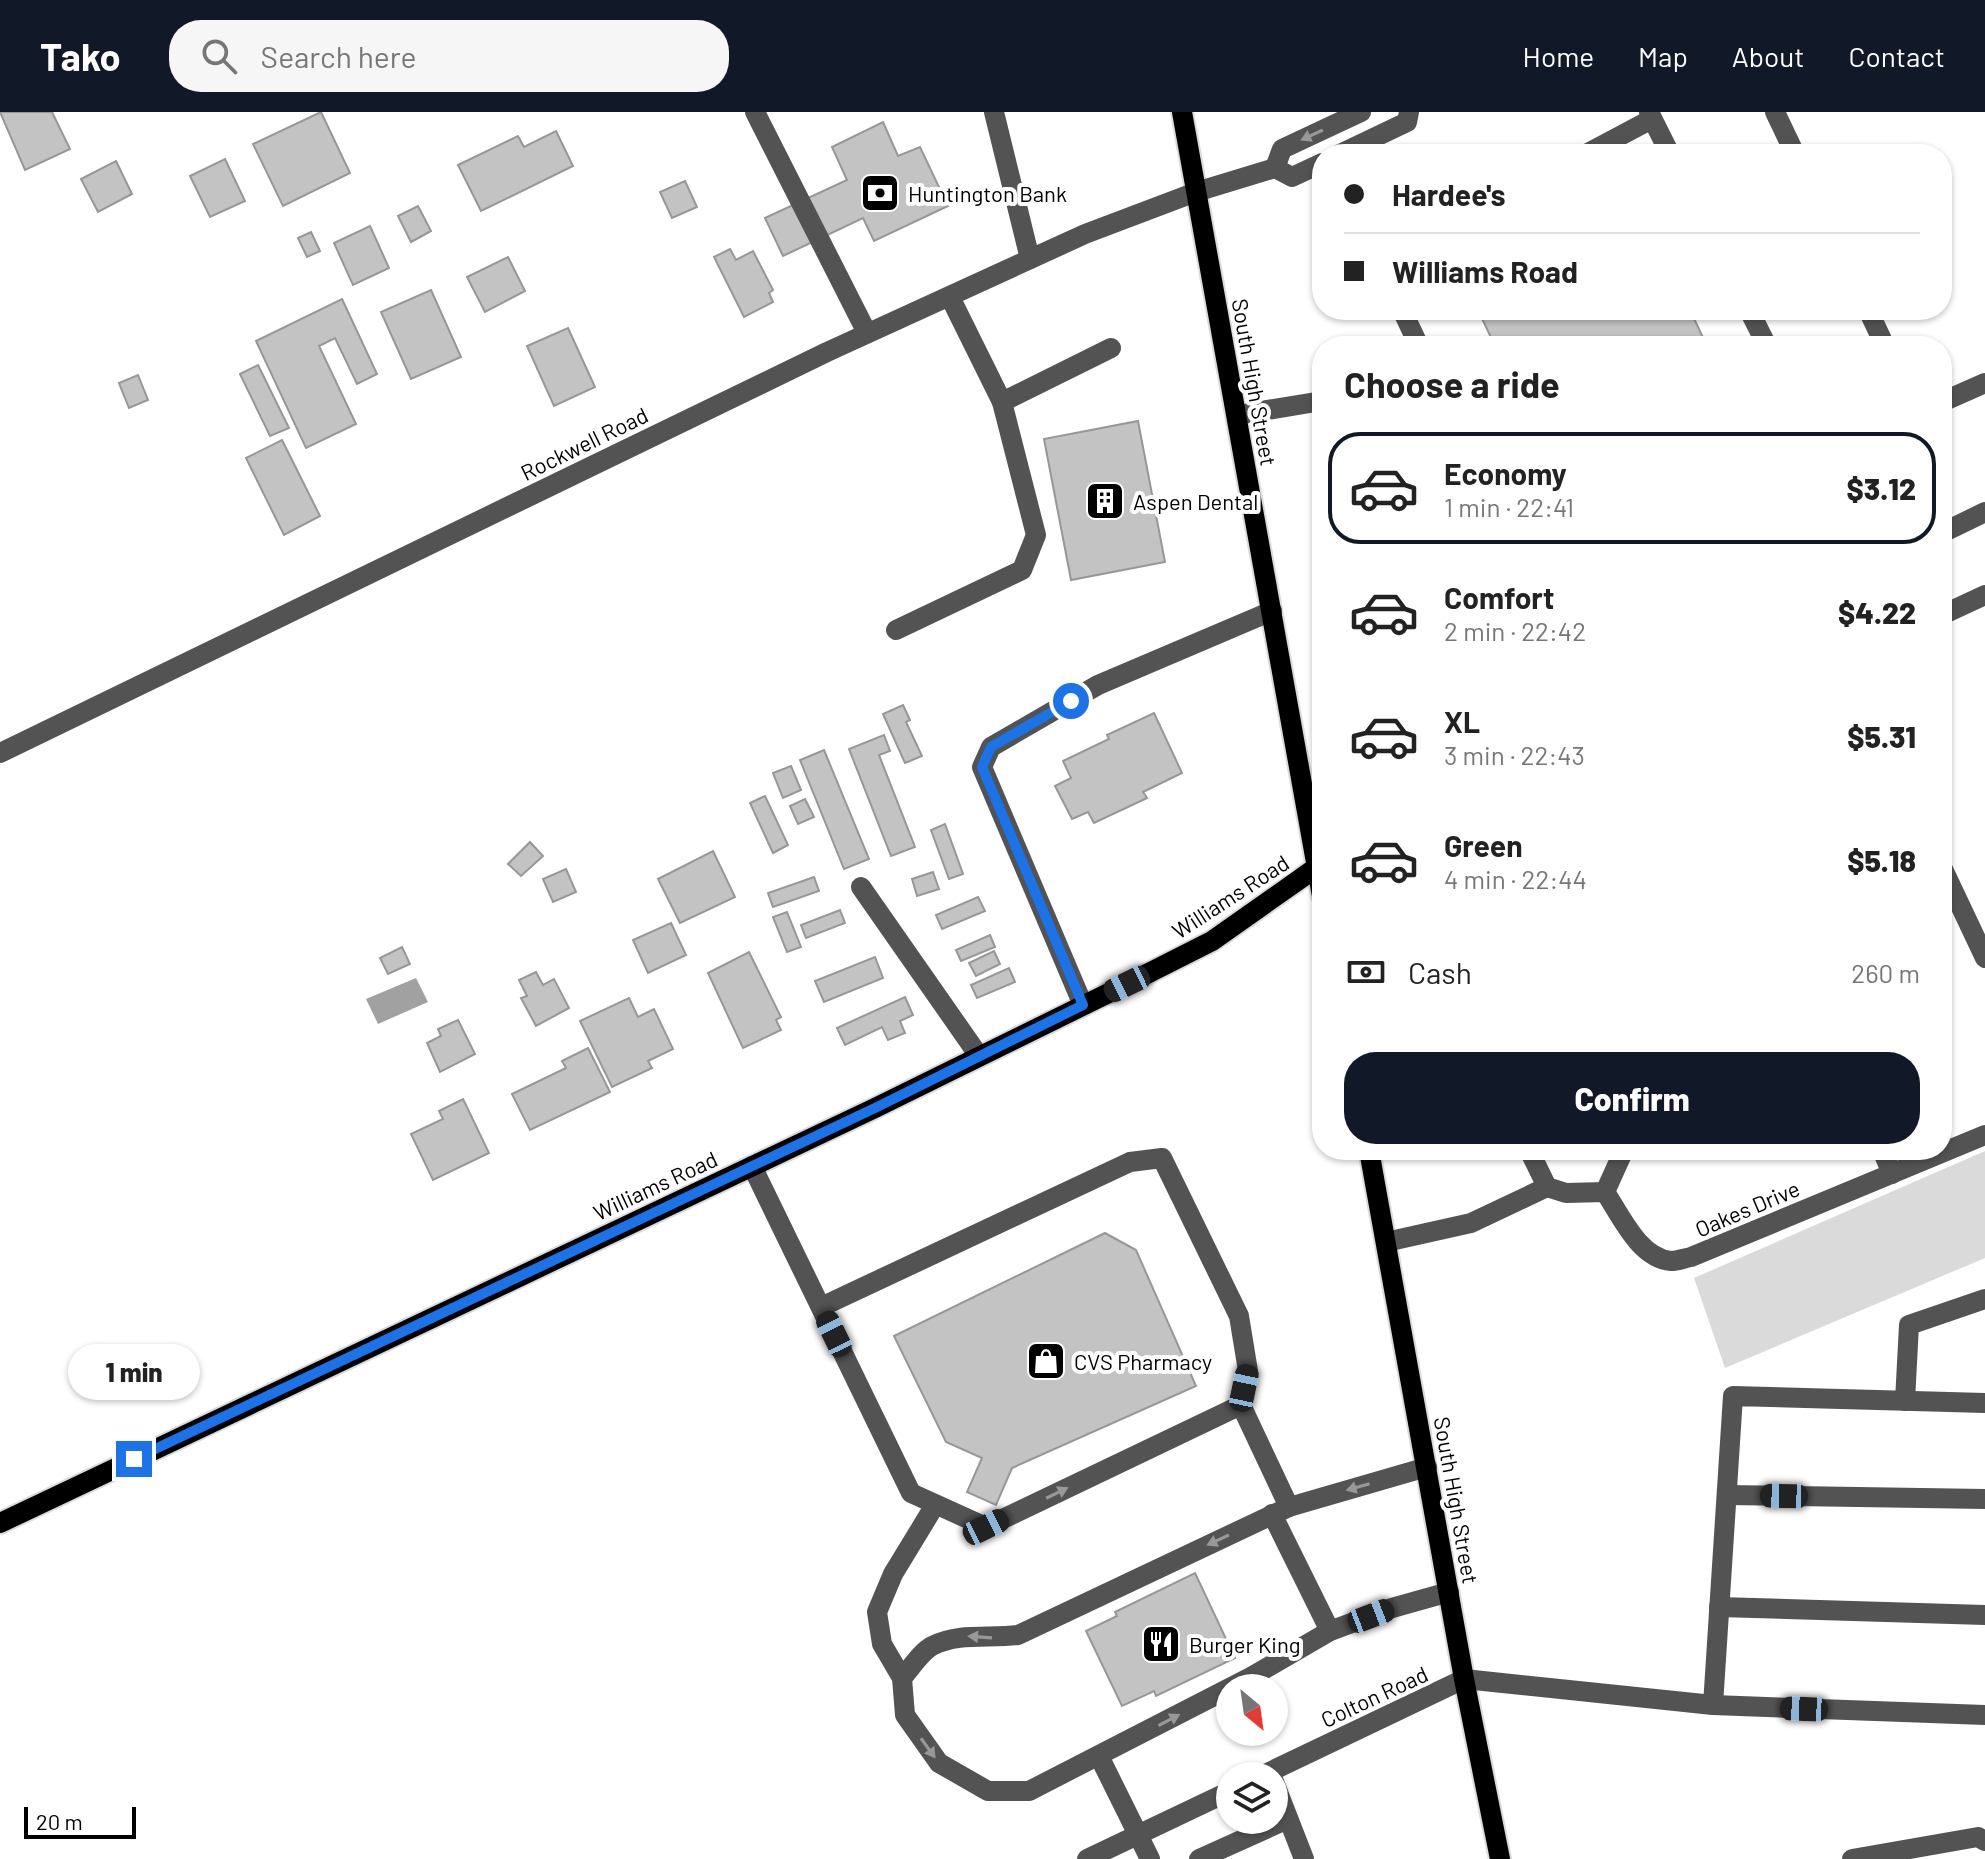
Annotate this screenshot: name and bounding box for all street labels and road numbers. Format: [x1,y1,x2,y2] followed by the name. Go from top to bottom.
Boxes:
[1228,297,1282,467] street label: South High Street
[516,401,652,485] street label: Rockwell Road
[1167,849,1293,943] street label: Williams Road
[589,1145,721,1225] street label: Williams Road
[1691,1174,1803,1242] street label: Oakes Drive
[1430,1415,1484,1585] street label: South High Street
[1316,1660,1432,1732] street label: Colton Road

